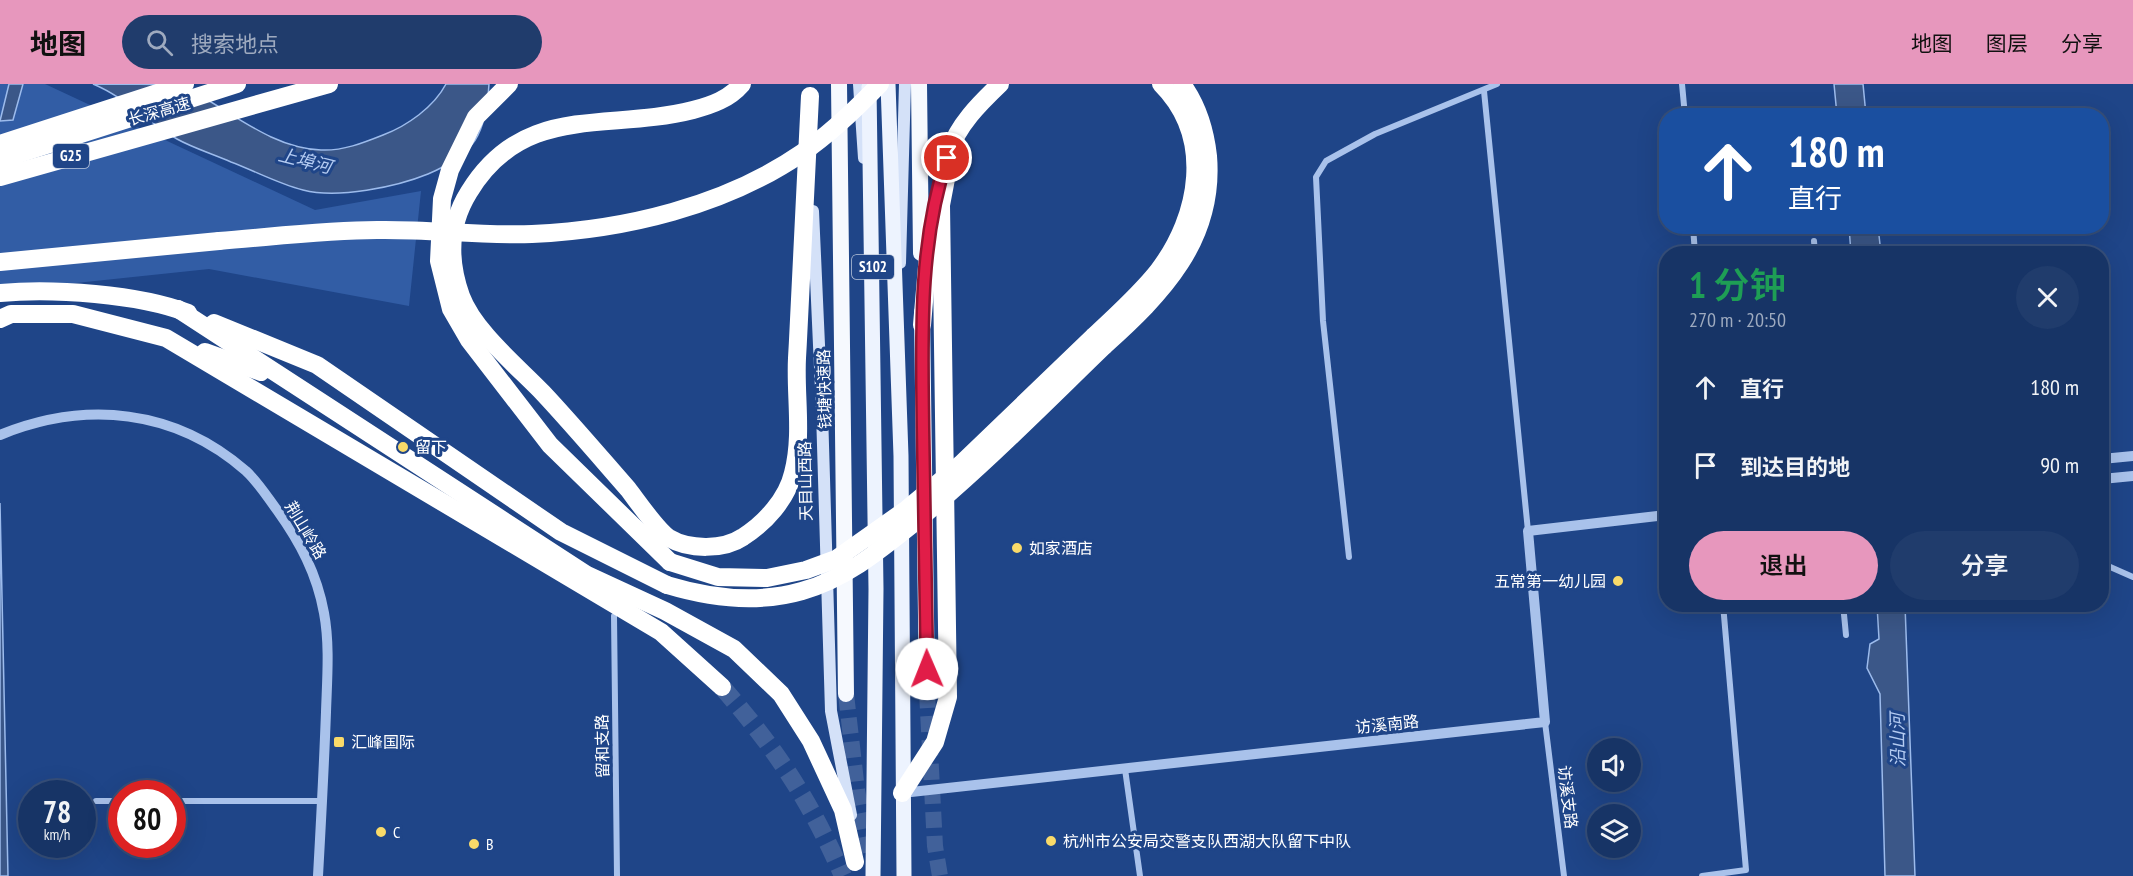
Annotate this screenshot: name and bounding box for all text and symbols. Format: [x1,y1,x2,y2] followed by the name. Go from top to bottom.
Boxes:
[122,15,542,69] search box
[30,25,86,62] text: 地图
[143,26,176,59] icon: search
[191,30,279,58] text: 搜索地点
[1911,30,1953,57] text: 地图
[1986,30,2028,57] text: 图层
[2061,30,2103,57] text: 分享
[125,93,193,129] street label: 长深高速
[1788,124,1885,179] text: 180 m
[921,132,972,183] pin
[1689,132,1767,210] icon: ahead
[930,141,963,174] icon: arrive
[276,143,337,179] water label: 上埠河
[53,144,89,168] road number: G25
[1788,181,1842,215] text: 直行
[852,255,894,279] road number: S102
[1689,261,1786,308] text: 1 分钟
[2016,266,2079,329] button: close
[1689,307,1786,333] text: 270 m · 20:50
[813,349,835,429] street label: 钱塘快速路
[1689,371,1722,404] icon: ahead
[2030,373,2079,401] text: 180 m
[1740,375,1784,403] text: 直行
[415,437,447,457] place label: 留下
[396,440,410,454] marker: 留下
[794,441,816,521] street label: 天目山西路
[1689,449,1722,482] icon: arrive
[2040,451,2079,479] text: 90 m
[1740,453,1850,481] text: 到达目的地
[281,497,331,563] street label: 荆山岭路
[1689,531,1878,600] button: 退出
[1890,531,2079,600] button: 分享
[1029,538,1093,558] place label: 如家酒店
[1010,541,1024,555] marker: 如家酒店
[1494,571,1606,591] place label: 五常第一幼儿园
[1611,574,1625,588] marker: 五常第一幼儿园
[895,637,959,701] position arrow
[1885,710,1909,767] water label: 沿山河
[1354,711,1420,737] street label: 访溪南路
[591,714,613,778] street label: 留和支路
[351,732,415,752] place label: 汇峰国际
[332,735,346,749] marker: 汇峰国际
[1587,738,1641,858] map controls
[1587,738,1641,792] button: sound
[1554,764,1582,830] street label: 访溪支路
[108,780,186,858] speed limit sign: 80
[43,792,71,831] text: 78
[1587,804,1641,858] button: layers
[393,822,400,842] place label: C
[44,825,70,844] text: km/h
[374,825,388,839] marker: C
[1063,831,1351,851] place label: 杭州市公安局交警支队西湖大队留下中队
[486,834,494,854] place label: B
[1044,834,1058,848] marker: 杭州市公安局交警支队西湖大队留下中队
[467,837,481,851] marker: B

